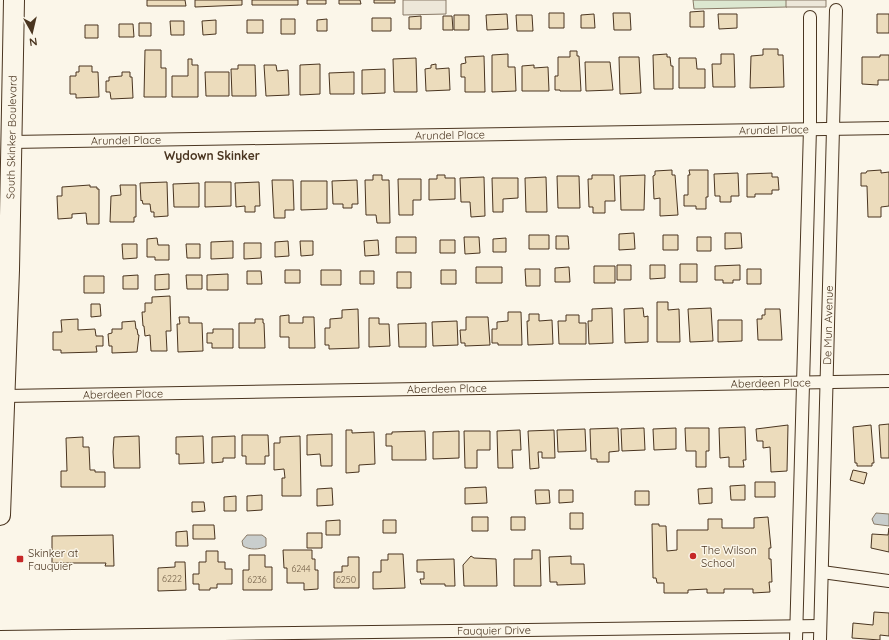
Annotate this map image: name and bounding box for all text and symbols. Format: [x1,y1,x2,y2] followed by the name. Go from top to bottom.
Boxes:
[12,12,52,52] north arrow
[28,34,38,49] text: N
[3,75,20,199] street label: South Skinker Boulevard
[739,122,809,137] street label: Arundel Place
[415,127,485,143] street label: Arundel Place
[91,133,161,148] street label: Arundel Place
[164,148,260,163] district label: Wydown Skinker
[820,285,836,365] street label: De Mun Avenue
[731,375,811,391] street label: Aberdeen Place
[407,381,487,396] street label: Aberdeen Place
[83,386,163,402] street label: Aberdeen Place
[701,543,757,570] place label: The Wilson School
[28,546,79,573] place label: Skinker at Fauquier
[688,551,698,561] marker: The Wilson School
[15,554,25,564] marker: Skinker at Fauquier
[291,563,311,574] house number: 6244
[162,573,182,584] house number: 6222
[247,574,267,585] house number: 6236
[336,574,356,585] house number: 6250
[457,623,531,638] street label: Fauquier Drive

